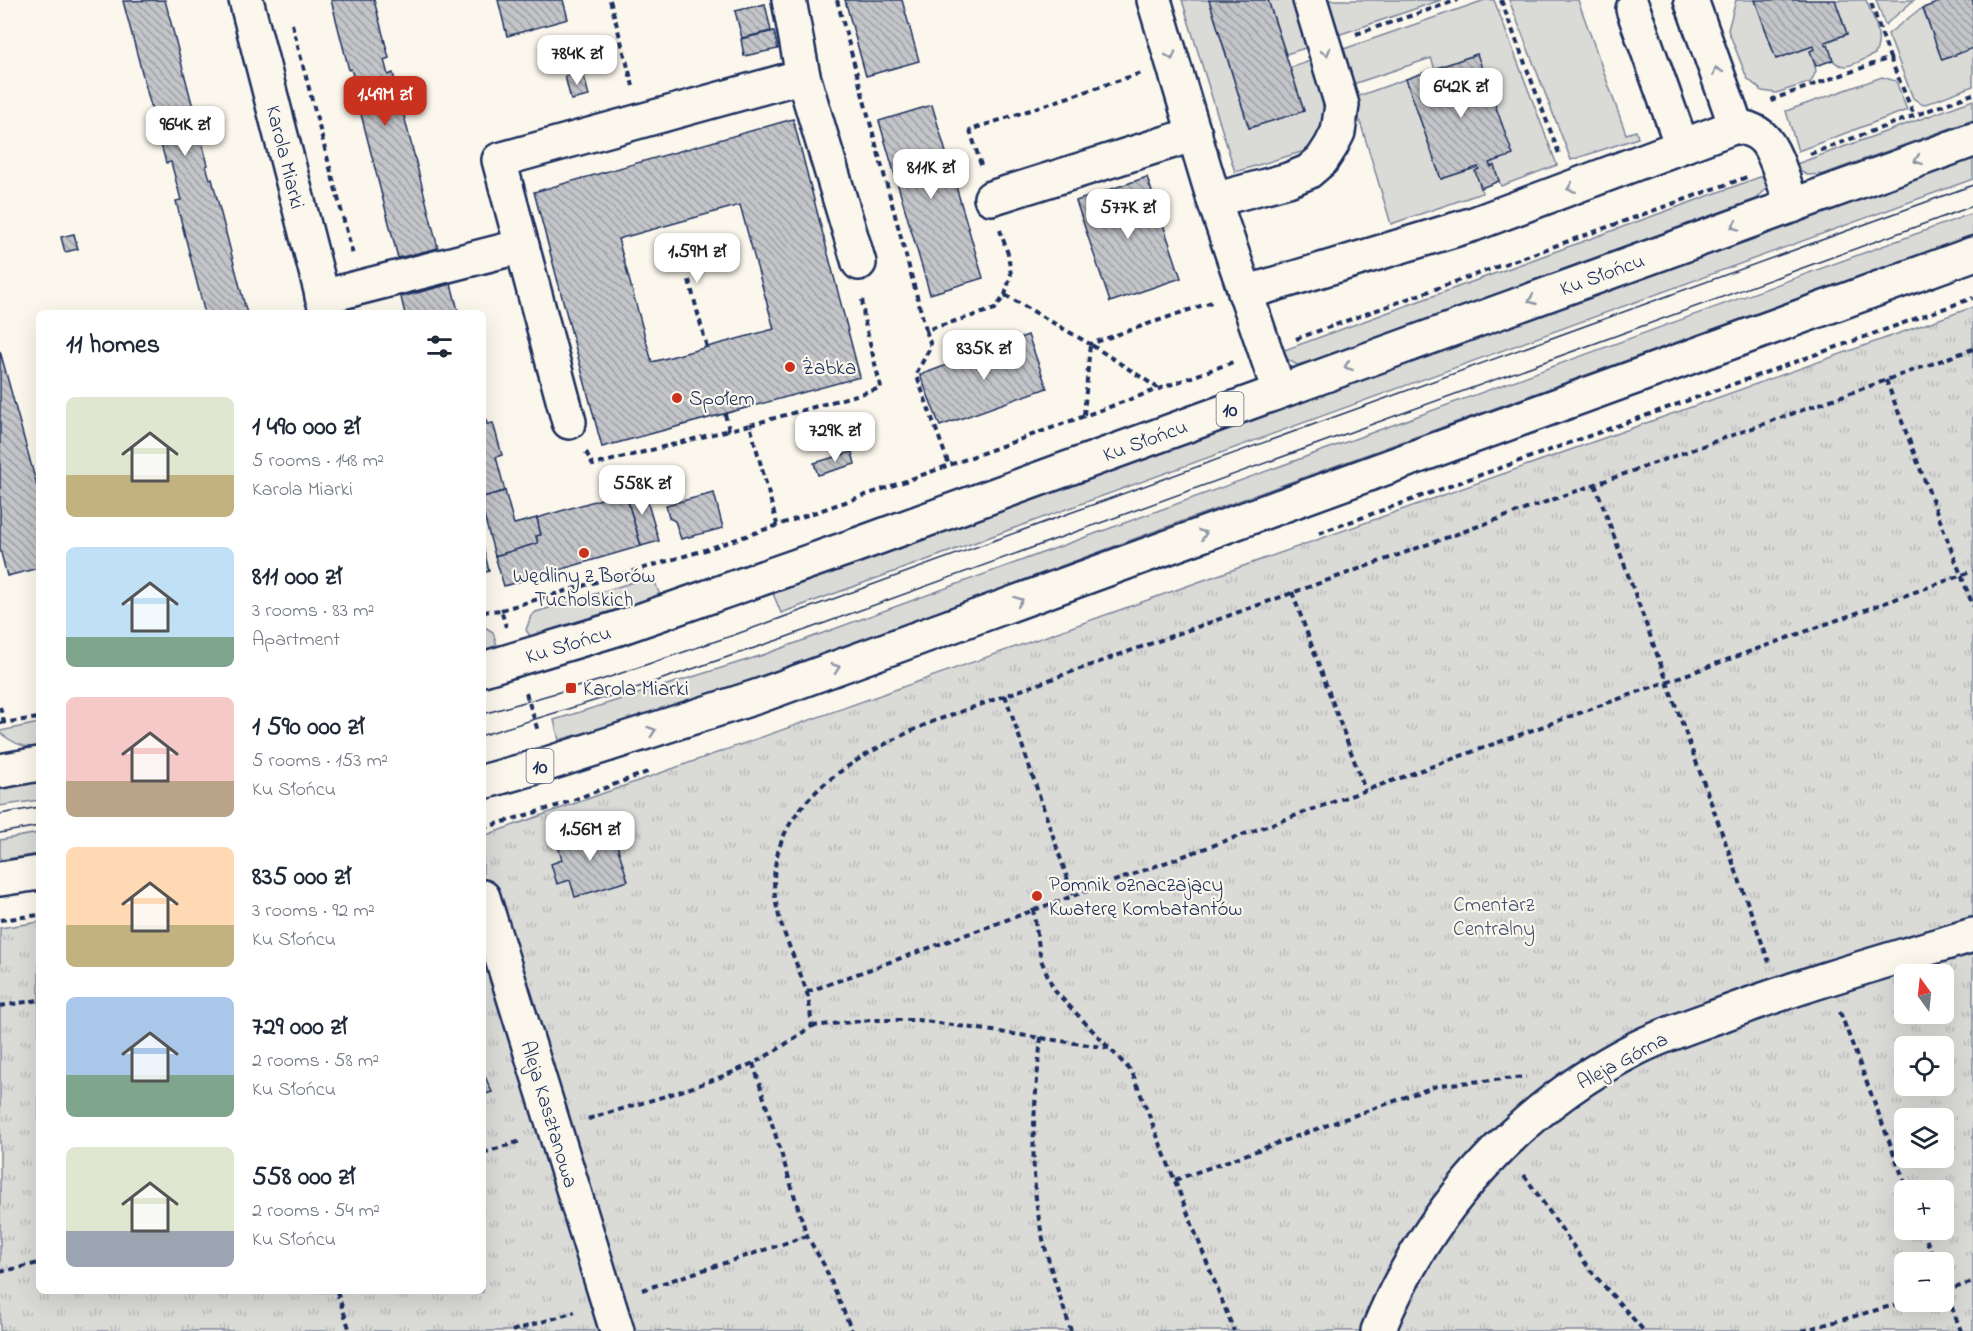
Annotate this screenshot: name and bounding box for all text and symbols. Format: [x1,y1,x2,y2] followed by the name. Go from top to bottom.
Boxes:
[522,35,632,86] pin: 784K zł
[551,40,603,69] text: 784K zł
[1319,46,1331,57] one-way arrow
[1164,50,1176,61] one-way arrow
[1711,66,1724,76] one-way arrow
[1406,68,1516,119] pin: 642K zł
[1434,73,1488,102] text: 642K zł
[323,76,447,127] pin: 1.49M zł
[358,81,412,110] text: 1.49M zł
[257,103,311,212] street label: Karola Miarki
[130,106,240,157] pin: 964K zł
[160,111,210,140] text: 964K zł
[876,149,986,200] pin: 811K zł
[1913,152,1924,165] one-way arrow
[907,154,955,183] text: 811K zł
[1566,180,1577,193] one-way arrow
[1073,189,1183,240] pin: 577K zł
[1100,194,1156,223] text: 577K zł
[1730,219,1741,232] one-way arrow
[635,233,759,284] pin: 1.59M zł
[668,238,726,267] text: 1.59M zł
[1556,247,1649,305] street label: Ku Słońcu
[1527,292,1537,305] one-way arrow
[66,327,160,365] text: 11 homes
[423,330,456,363] icon: filters
[929,330,1039,381] pin: 835K zł
[957,335,1011,364] text: 835K zł
[802,354,856,384] place label: Żabka
[1343,358,1354,371] one-way arrow
[783,360,797,374] marker: Żabka
[689,385,755,415] place label: Społem
[670,391,684,405] marker: Społem
[1216,392,1244,426] road number: 10
[252,409,360,447] text: 1 490 000 zł
[780,412,890,463] pin: 729K zł
[1099,413,1192,471] street label: Ku Słońcu
[809,417,861,446] text: 729K zł
[114,421,186,493] icon: home
[252,447,384,476] text: 5 rooms · 148 m²
[587,465,697,516] pin: 558K zł
[613,470,671,499] text: 558K zł
[252,476,353,505] text: Karola Miarki
[1197,529,1208,542] one-way arrow
[577,546,591,560] marker: Wędliny z Borów Tucholskich
[252,559,342,597] text: 811 000 zł
[513,562,655,616] place label: Wędliny z Borów Tucholskich
[114,571,186,643] icon: home
[1013,596,1024,608] one-way arrow
[252,597,374,626] text: 3 rooms · 83 m²
[522,619,615,673] street label: Ku Słońcu
[252,626,340,655] text: Apartment
[830,662,841,675] one-way arrow
[583,675,689,705] place label: Karola Miarki
[564,681,578,695] marker: Karola Miarki
[252,709,364,747] text: 1 590 000 zł
[114,721,186,793] icon: home
[646,725,657,738] one-way arrow
[252,747,388,776] text: 5 rooms · 153 m²
[526,749,554,783] road number: 10
[252,776,336,805] text: Ku Słońcu
[528,811,652,862] pin: 1.56M zł
[560,816,620,845] text: 1.56M zł
[252,859,351,897] text: 835 000 zł
[114,871,186,943] icon: home
[1049,871,1242,925] place label: Pomnik oznaczający Kwaterę Kombatantów
[1030,889,1044,903] marker: Pomnik oznaczający Kwaterę Kombatantów
[1453,891,1535,947] park label: Cmentarz Centralny
[252,897,375,926] text: 3 rooms · 92 m²
[252,926,336,955] text: Ku Słońcu
[1894,964,1954,1024] north arrow
[1894,964,1954,1312] map controls
[252,1009,347,1047] text: 729 000 zł
[114,1021,186,1093] icon: home
[1572,1025,1674,1098] street label: Aleja Górna
[1894,1036,1954,1096] button: locate
[511,1037,585,1192] street label: Aleja Kasztanowa
[252,1047,379,1076] text: 2 rooms · 58 m²
[252,1076,336,1105] text: Ku Słońcu
[1894,1108,1954,1168] button: layers
[252,1159,355,1197] text: 558 000 zł
[114,1171,186,1243] icon: home
[1894,1180,1954,1240] button: +
[252,1197,380,1226] text: 2 rooms · 54 m²
[252,1226,336,1255] text: Ku Słońcu
[1894,1252,1954,1312] button: −

